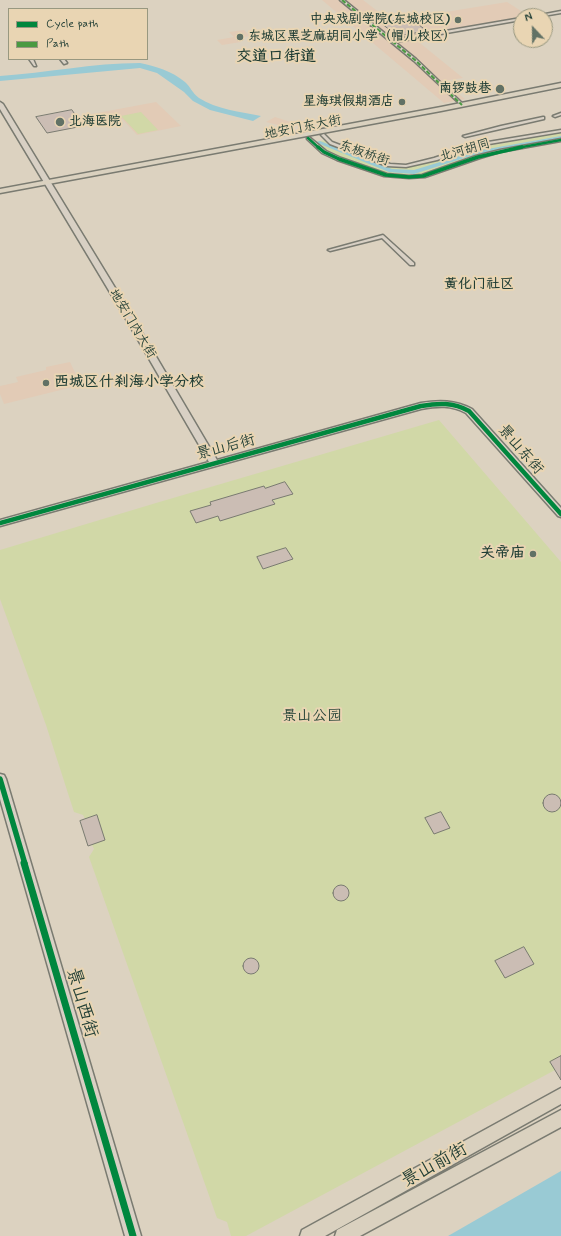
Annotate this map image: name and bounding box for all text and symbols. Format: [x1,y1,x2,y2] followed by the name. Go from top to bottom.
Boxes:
[8,8,148,60] legend
[513,8,553,48] north arrow
[523,10,535,26] text: N
[310,12,450,28] place label: 中央戏剧学院(东城校区)
[453,15,463,25] marker: 中央戏剧学院(东城校区)
[46,16,98,32] text: Cycle path
[248,29,456,45] place label: 东城区黑芝麻胡同小学（帽儿校区）
[235,32,245,42] marker: 东城区黑芝麻胡同小学（帽儿校区）
[46,36,69,52] text: Path
[236,48,316,68] district label: 交道口街道
[439,81,491,97] place label: 南锣鼓巷
[494,83,506,95] marker: 南锣鼓巷
[303,94,394,110] place label: 星海琪假期酒店
[397,97,407,107] marker: 星海琪假期酒店
[263,113,343,143] street label: 地安门东大街
[69,114,121,130] place label: 北海医院
[54,116,66,128] marker: 北海医院
[438,136,492,166] street label: 北河胡同
[337,138,391,170] street label: 东板桥街
[444,277,514,293] district label: 黄化门社区
[105,287,159,361] street label: 地安门内大街
[54,374,204,392] place label: 西城区什刹海小学分校
[41,378,51,388] marker: 西城区什刹海小学分校
[494,421,546,479] street label: 景山东街
[195,432,257,464] street label: 景山后街
[480,545,525,563] place label: 关帝庙
[528,549,538,559] marker: 关帝庙
[282,708,342,726] park label: 景山公园
[61,965,101,1041] street label: 景山西街
[398,1139,472,1193] street label: 景山前街

